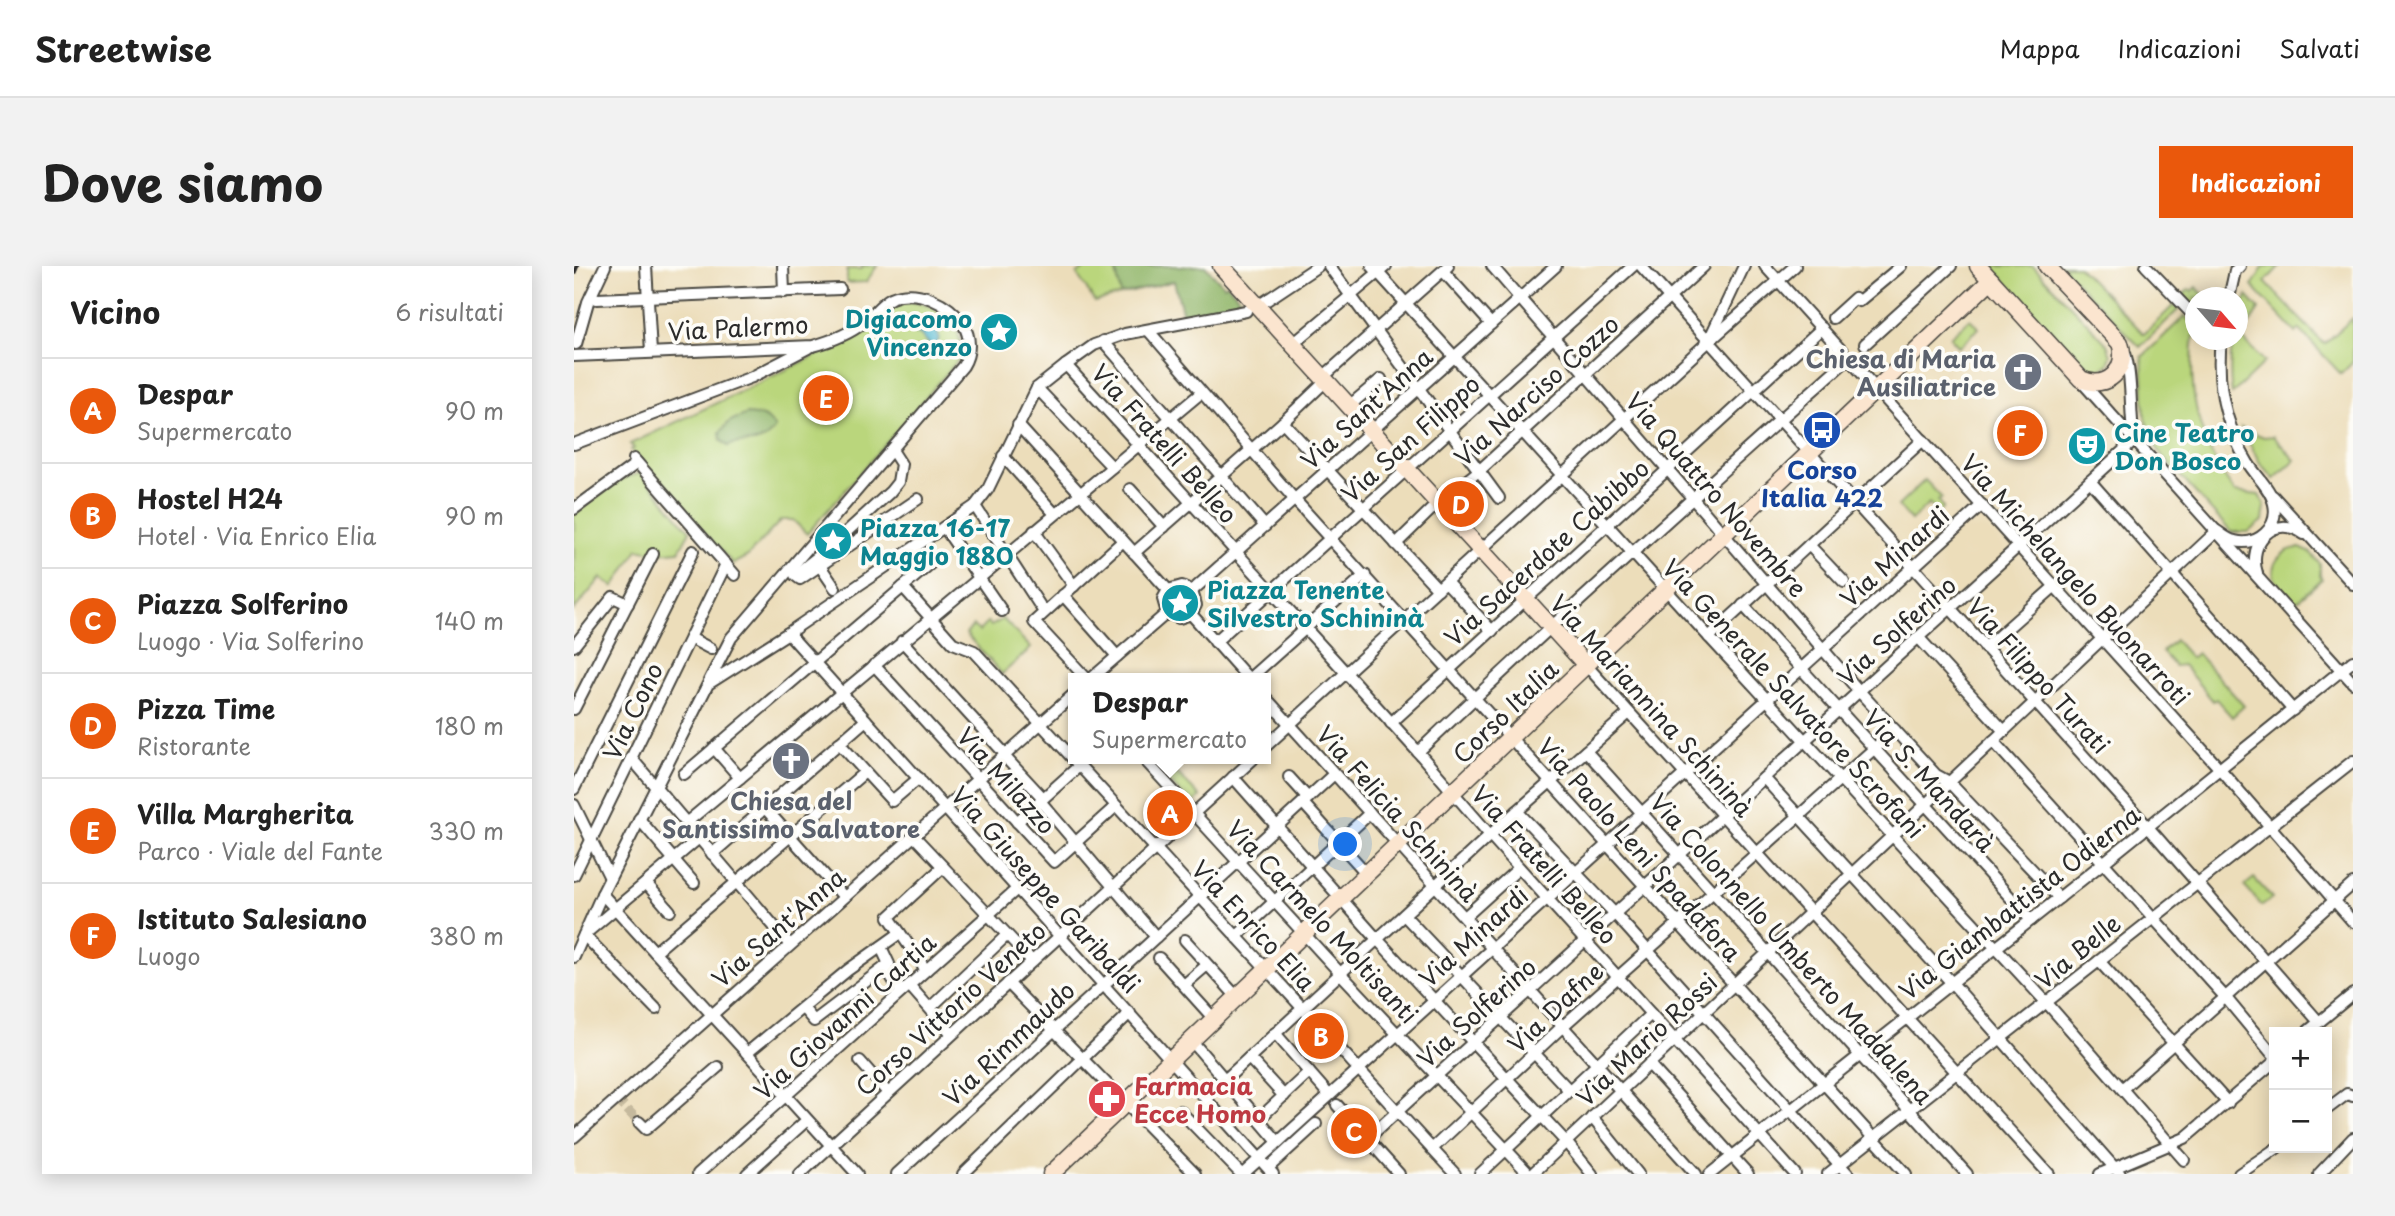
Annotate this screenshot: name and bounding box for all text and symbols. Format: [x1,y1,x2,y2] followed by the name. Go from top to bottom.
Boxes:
[35,23,212,73] text: Streetwise
[2000,30,2080,66] text: Mappa
[2118,30,2241,66] text: Indicazioni
[2279,30,2360,66] text: Salvati
[42,145,323,219] text: Dove siamo
[2159,146,2353,218] button: Indicazioni
[2185,287,2248,350] north arrow
[70,289,160,334] text: Vicino
[395,294,504,329] text: 6 risultati
[845,300,972,364] place label: Digiacomo Vincenzo
[667,305,809,349] street label: Via Palermo
[1445,306,1627,474] street label: Via Narciso Cozzo
[978,311,1020,353] place icon: Digiacomo Vincenzo
[1292,339,1440,477] street label: Via Sant'Anna
[1806,340,1996,404] place label: Chiesa di Maria Ausiliatrice
[2002,351,2044,393] church icon: Chiesa di Maria Ausiliatrice
[1084,355,1246,531] street label: Via Fratelli Belleo
[1333,366,1487,510] street label: Via San Filippo
[803,372,849,424] pin: E
[137,374,233,413] text: Despar
[1618,384,1816,604] street label: Via Quattro Novembre
[84,393,102,428] text: A
[445,393,504,428] text: 90 m
[1997,407,2043,459] pin: F
[1801,409,1843,451] bus stop icon: Corso Italia 422
[137,413,292,448] text: Supermercato
[2114,414,2254,478] place label: Cine Teatro Don Bosco
[2066,425,2108,467] theatre icon: Cine Teatro Don Bosco
[1953,445,2199,713] street label: Via Michelangelo Buonarroti
[1436,450,1656,654] street label: Via Sacerdote Cabibbo
[1761,451,1883,515] place label: Corso Italia 422
[1438,478,1484,530] pin: D
[137,479,283,518] text: Hostel H24
[1831,497,1957,615] street label: Via Minardi
[85,498,101,533] text: B
[445,498,504,533] text: 90 m
[860,509,1014,573] place label: Piazza 16-17 Maggio 1880
[137,518,376,553] text: Hotel · Via Enrico Elia
[812,520,854,562] place icon: Piazza 16-17 Maggio 1880
[1654,550,1934,846] street label: Via Generale Salvatore Scrofani
[1828,567,1964,693] street label: Via Solferino
[1207,571,1424,635] place label: Piazza Tenente Silvestro Schininà
[1159,582,1201,624] place icon: Piazza Tenente Silvestro Schininà
[137,584,348,623] text: Piazza Solferino
[1542,586,1762,824] street label: Via Mariannina Schininà
[1959,589,2119,761] street label: Via Filippo Turati
[84,603,102,638] text: C
[435,603,504,638] text: 140 m
[137,623,364,658] text: Luogo · Via Solferino
[1444,651,1566,771] street label: Corso Italia
[593,656,671,766] street label: Via Cono
[1068,673,1271,764] popup
[1092,682,1188,721] text: Despar
[137,689,275,728] text: Pizza Time
[1856,700,2004,860] street label: Via S. Mandarà
[84,708,102,743] text: D
[435,708,504,743] text: 180 m
[1309,717,1487,909] street label: Via Felicia Schininà
[949,718,1065,842] street label: Via Milazzo
[1092,721,1247,756] text: Supermercato
[137,728,251,763] text: Ristorante
[1529,729,1751,969] street label: Via Paolo Leni Spadafora
[770,740,812,782] church icon: Chiesa del Santissimo Salvatore
[1464,776,1626,952] street label: Via Fratelli Belleo
[943,777,1149,1001] street label: Via Giuseppe Garibaldi
[662,782,920,846] place label: Chiesa del Santissimo Salvatore
[1642,784,1942,1112] street label: Via Colonnello Umberto Maddalena
[1147,787,1193,839] pin: A
[137,794,354,833] text: Villa Margherita
[1891,796,2147,1008] street label: Via Giambattista Odierna
[1219,811,1427,1031] street label: Via Carmelo Moltisanti
[86,813,100,848] text: E
[428,813,504,848] text: 330 m
[1328,827,1362,861] your location
[137,833,383,868] text: Parco · Viale del Fante
[1184,851,1325,999] street label: Via Enrico Elia
[703,859,853,995] street label: Via Sant'Anna
[1410,877,1536,995] street label: Via Minardi
[137,899,367,938] text: Istituto Salesiano
[2026,905,2128,997] street label: Via Belle
[847,913,1053,1103] street label: Corso Vittorio Veneto
[86,918,100,953] text: F
[429,918,504,953] text: 380 m
[745,924,943,1108] street label: Via Giovanni Cartia
[137,938,201,973] text: Luogo
[1408,949,1544,1075] street label: Via Solferino
[1499,953,1611,1061] street label: Via Dafne
[1567,964,1725,1114] street label: Via Mario Rossi
[934,972,1082,1114] street label: Via Rimmaudo
[1298,1010,1344,1062] pin: B
[2269,1027,2332,1153] map controls
[2269,1027,2332,1090] button: +
[1134,1067,1266,1131] place label: Farmacia Ecce Homo
[1086,1078,1128,1120] pharmacy icon: Farmacia Ecce Homo
[2269,1090,2332,1153] button: −
[1331,1105,1377,1157] pin: C

